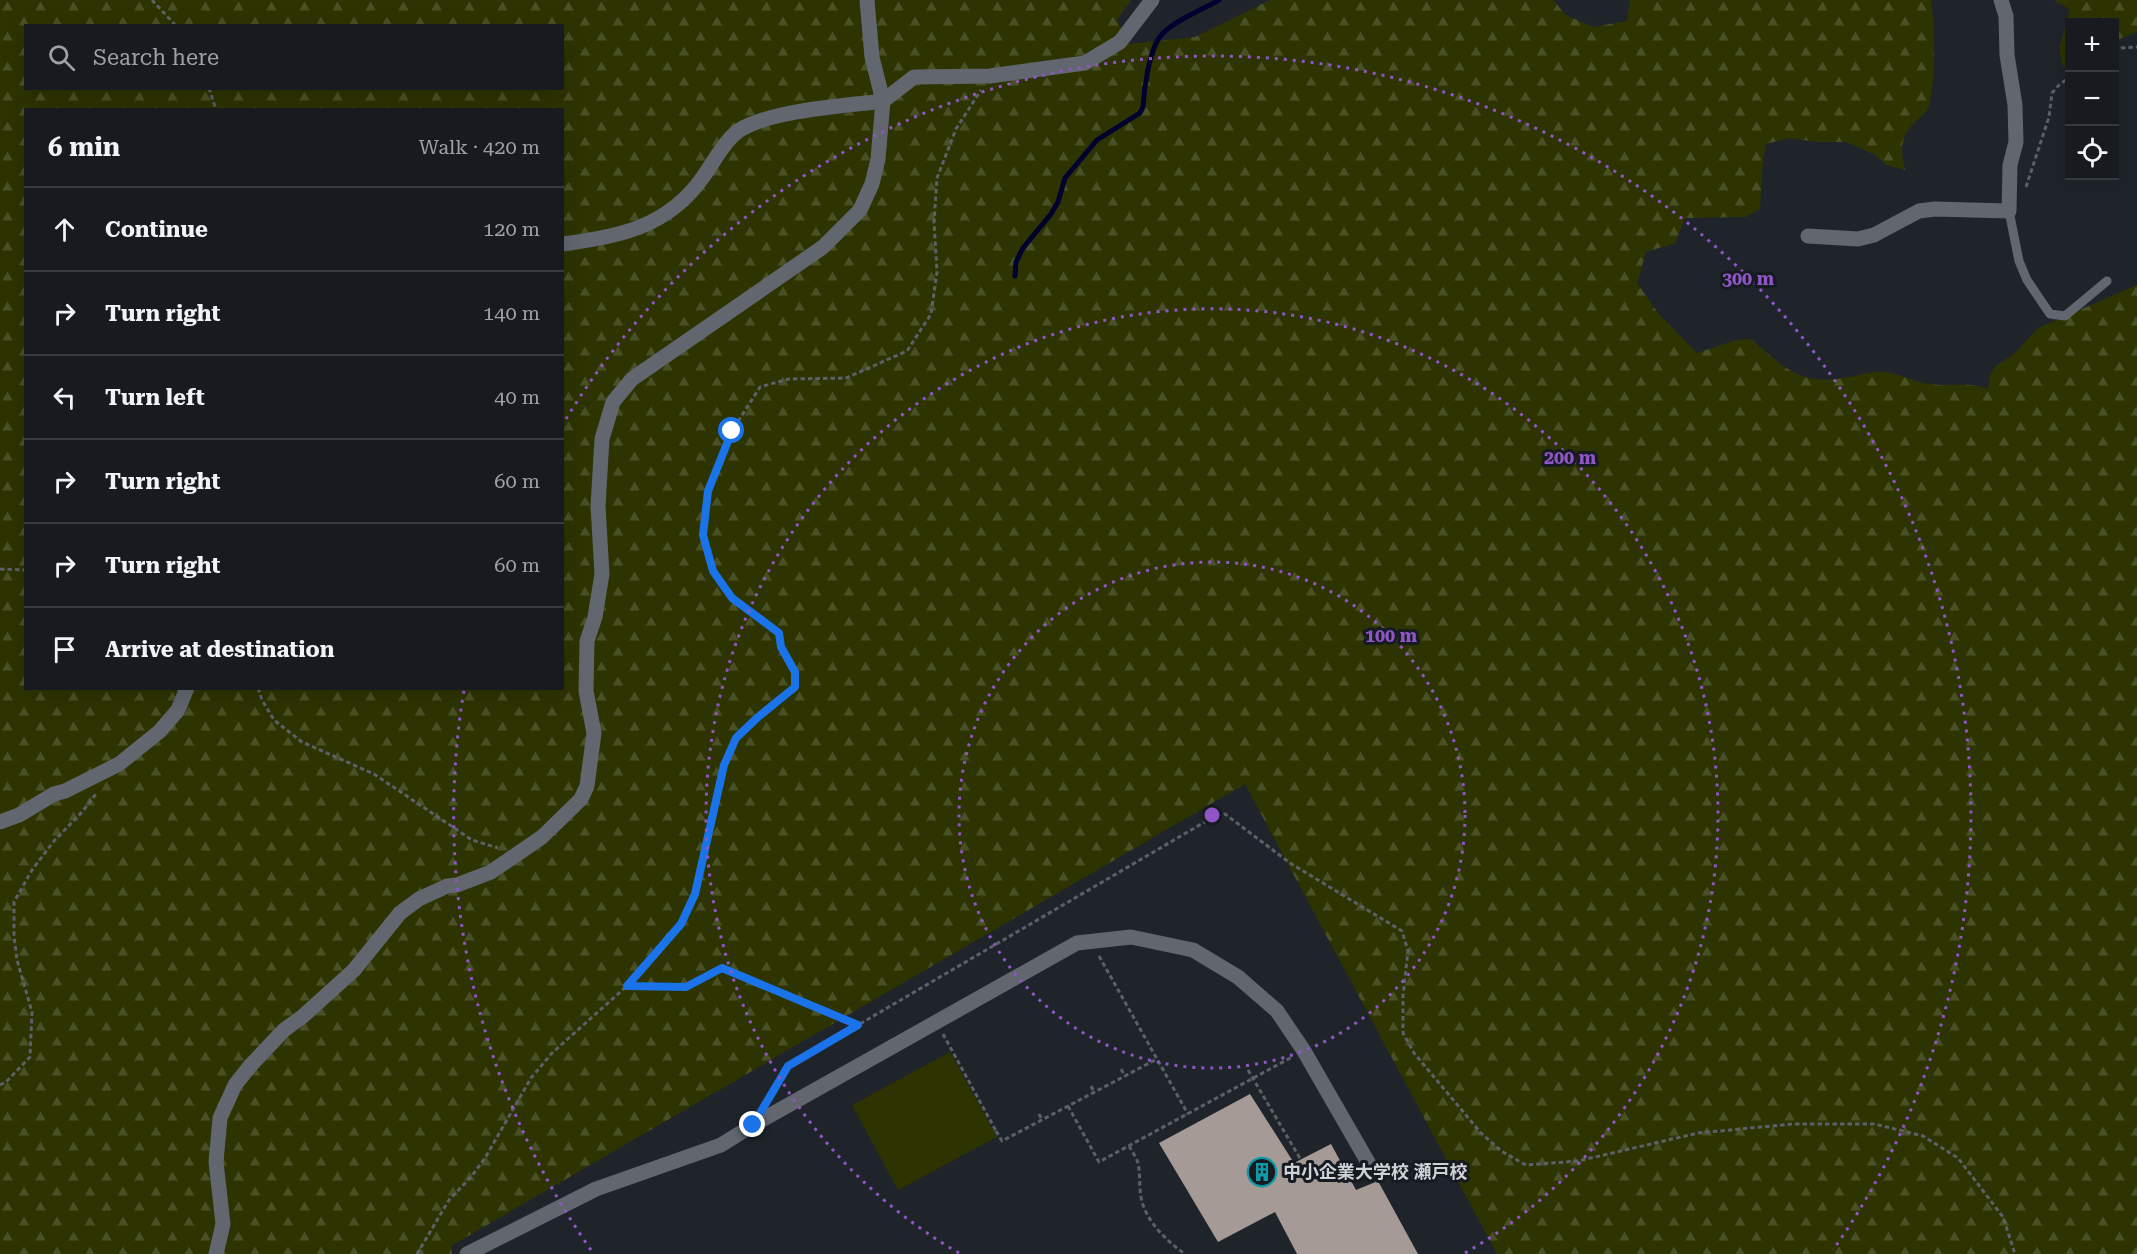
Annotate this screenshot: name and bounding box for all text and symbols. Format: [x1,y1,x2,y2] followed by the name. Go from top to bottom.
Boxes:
[2065,18,2119,180] map controls
[2065,18,2119,72] button: +
[24,24,564,90] search box
[45,41,78,74] icon: search
[93,45,219,70] text: Search here
[2065,72,2119,126] button: −
[2065,126,2119,180] button: locate
[48,132,120,162] text: 6 min
[419,135,540,159] text: Walk · 420 m
[48,213,81,246] icon: ahead
[105,217,208,242] text: Continue
[483,217,540,241] text: 120 m
[1722,268,1775,289] text: 300 m
[48,297,81,330] icon: right
[105,301,220,326] text: Turn right
[483,301,540,325] text: 140 m
[48,381,81,414] icon: left
[105,385,205,410] text: Turn left
[494,385,540,409] text: 40 m
[718,417,744,443] route start
[1544,447,1597,468] text: 200 m
[48,465,81,498] icon: right
[105,469,220,494] text: Turn right
[494,469,540,493] text: 60 m
[48,549,81,582] icon: right
[105,553,220,578] text: Turn right
[494,553,540,577] text: 60 m
[1365,625,1418,646] text: 100 m
[48,633,81,666] icon: arrive
[105,637,334,662] text: Arrive at destination
[1202,805,1222,825] centre of rings
[739,1111,765,1137] route end
[1246,1156,1278,1188] building icon: 中小企業大学校 瀬戸校
[1283,1161,1468,1182] place label: 中小企業大学校 瀬戸校

